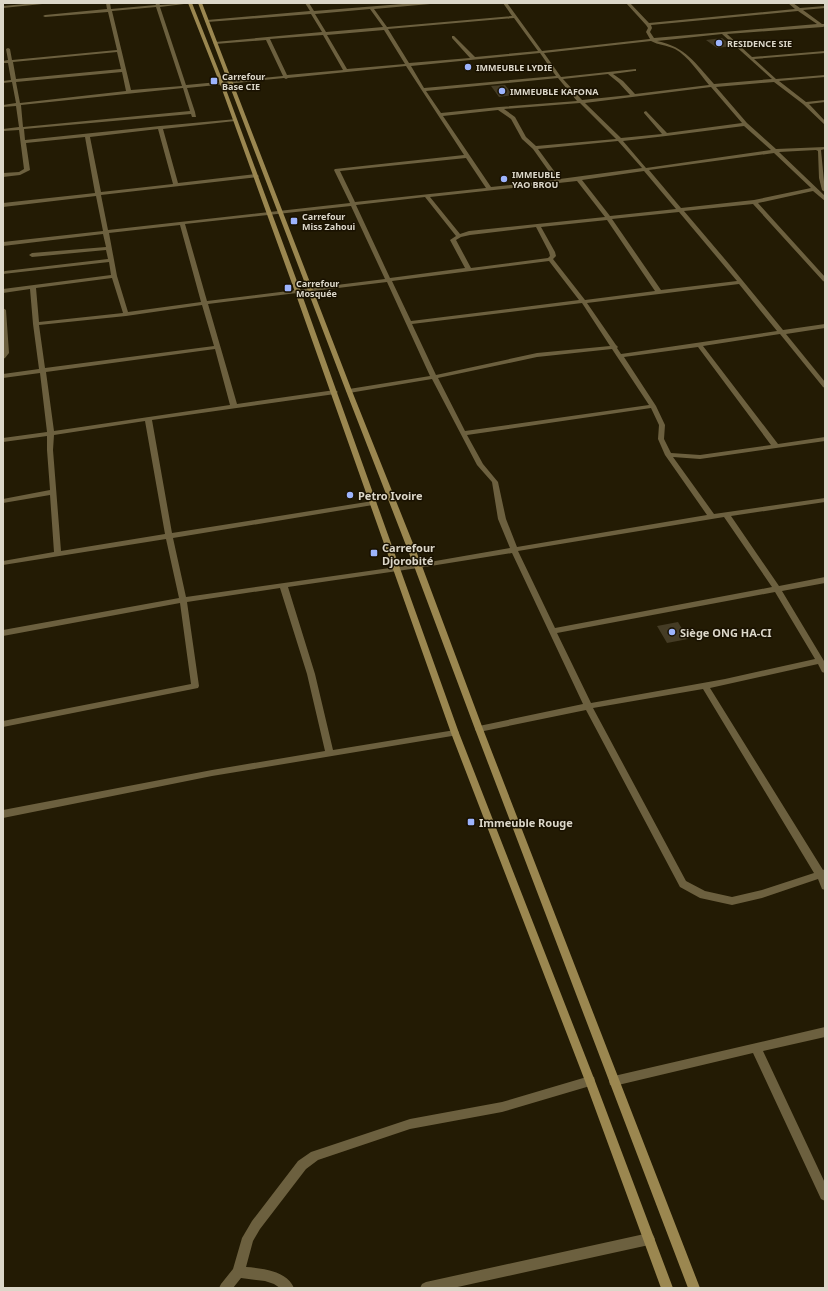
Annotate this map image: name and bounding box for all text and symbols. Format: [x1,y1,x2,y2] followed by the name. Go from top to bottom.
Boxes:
[727,37,792,50] place label: RESIDENCE SIE
[714,38,724,48] marker: RESIDENCE SIE
[476,61,552,74] place label: IMMEUBLE LYDIE
[463,62,473,72] marker: IMMEUBLE LYDIE
[222,70,265,93] place label: Carrefour Base CIE
[209,76,219,86] marker: Carrefour Base CIE
[510,85,599,98] place label: IMMEUBLE KAFONA
[497,86,507,96] marker: IMMEUBLE KAFONA
[512,168,560,191] place label: IMMEUBLE YAO BROU
[499,174,509,184] marker: IMMEUBLE YAO BROU
[302,210,355,233] place label: Carrefour Miss Zahoui
[289,216,299,226] marker: Carrefour Miss Zahoui
[296,277,339,300] place label: Carrefour Mosquée
[283,283,293,293] marker: Carrefour Mosquée
[358,488,423,503] place label: Petro Ivoire
[345,490,355,500] marker: Petro Ivoire
[382,540,435,568] place label: Carrefour Djorobité
[369,548,379,558] marker: Carrefour Djorobité
[680,625,772,640] place label: Siège ONG HA-CI
[667,627,677,637] marker: Siège ONG HA-CI
[479,815,573,830] place label: Immeuble Rouge
[466,817,476,827] marker: Immeuble Rouge

